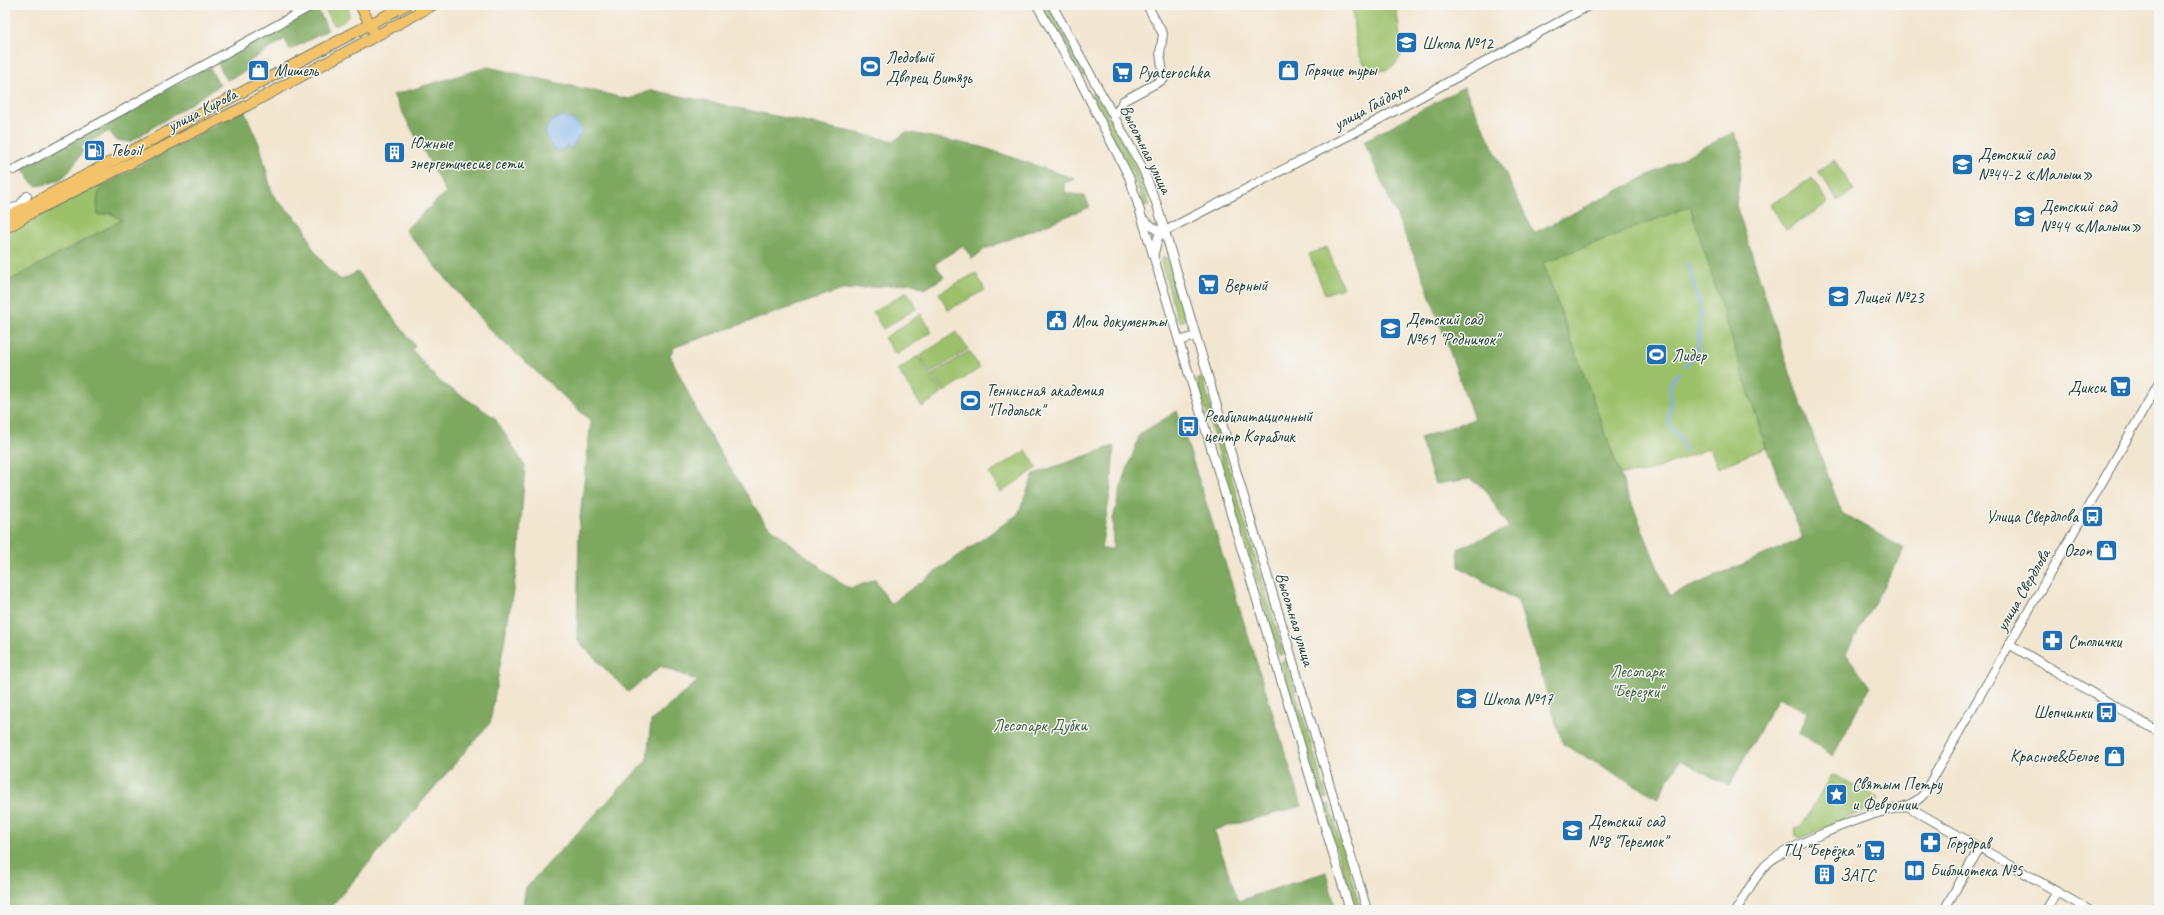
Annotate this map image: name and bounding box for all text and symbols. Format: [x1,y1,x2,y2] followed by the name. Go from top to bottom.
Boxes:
[1394,30,1420,56] school or university icon: Школа №12
[1422,33,1494,54] place label: Школа №12
[886,47,973,89] place label: Ледовый Дворец Витязь
[857,54,883,80] sports icon: Ледовый Дворец Витязь
[246,57,272,83] shop icon: Мишель
[1275,57,1301,83] shop icon: Горячие туры
[1109,59,1135,85] supermarket icon: Pyaterochka
[274,60,320,81] place label: Мишель
[1304,60,1378,81] place label: Горячие туры
[1138,62,1211,83] place label: Pyaterochka
[1329,77,1413,135] street label: улица Гайдара
[163,83,242,137] street label: улица Кирова
[1115,101,1177,199] street label: Высотная улица
[410,133,525,174] place label: Южные энергетичесие сети
[82,137,108,163] fuel station icon: Teboil
[110,140,144,161] place label: Teboil
[381,140,407,166] building icon: Южные энергетичесие сети
[1978,144,2093,185] place label: Детский сад №44-2 «Малыш»
[1950,151,1976,177] school or university icon: Детский сад №44-2 «Малыш»
[2040,196,2142,237] place label: Детский сад №44 «Малыш»
[2012,203,2038,229] school or university icon: Детский сад №44 «Малыш»
[1195,272,1221,298] supermarket icon: Верный
[1224,275,1268,296] place label: Верный
[1826,284,1852,310] school or university icon: Лицей №23
[1854,287,1925,308] place label: Лицей №23
[1043,308,1069,334] public building icon: Мои документы
[1406,309,1503,350] place label: Детский сад №61 "Родничок"
[1072,311,1169,332] place label: Мои документы
[1377,316,1403,342] school or university icon: Детский сад №61 "Родничок"
[1644,342,1670,368] sports icon: Лидер
[1672,345,1708,366] place label: Лидер
[2108,374,2134,400] supermarket icon: Дикси
[2068,377,2107,398] place label: Дикси
[986,380,1104,421] place label: Теннисная академия "Подольск"
[957,387,983,413] sports icon: Теннисная академия "Подольск"
[1204,406,1313,447] place label: Реабилитационный центр Кораблик
[1176,413,1202,439] bus stop icon: Реабилитационный центр Кораблик
[2080,503,2106,529] bus stop icon: Улица Свердлова
[1986,506,2079,527] place label: Улица Свердлова
[2094,537,2120,563] shop icon: Ozon
[2064,540,2092,561] place label: Ozon
[1991,544,2056,636] street label: улица Свердлова
[1271,570,1320,670] street label: Высотная улица
[2039,628,2065,654] pharmacy icon: Столички
[2068,631,2123,652] place label: Столички
[1610,661,1667,703] park label: Лесопарк "Березки"
[1454,686,1480,712] school or university icon: Школа №17
[1482,689,1554,710] place label: Школа №17
[2094,699,2120,725] bus stop icon: Шепчинки
[2034,702,2094,723] place label: Шепчинки
[993,715,1089,736] park label: Лесопарк Дубки
[2101,743,2127,769] shop icon: Красное&Белое
[2010,746,2099,767] place label: Красное&Белое
[1852,774,1943,815] place label: Святым Петру и Февронии
[1824,781,1850,807] place icon: Святым Петру и Февронии
[1588,811,1671,852] place label: Детский сад №8 "Теремок"
[1559,818,1585,844] school or university icon: Детский сад №8 "Теремок"
[1917,830,1943,856] pharmacy icon: Горздрав
[1946,833,1993,855] place label: Горздрав
[1861,837,1887,863] supermarket icon: ТЦ "Берёзка"
[1782,840,1862,862] place label: ТЦ "Берёзка"
[1901,857,1927,883] library icon: Библиотека №5
[1930,860,2024,881] place label: Библиотека №5
[1811,862,1837,888] building icon: ЗАГС
[1840,865,1877,886] place label: ЗАГС

